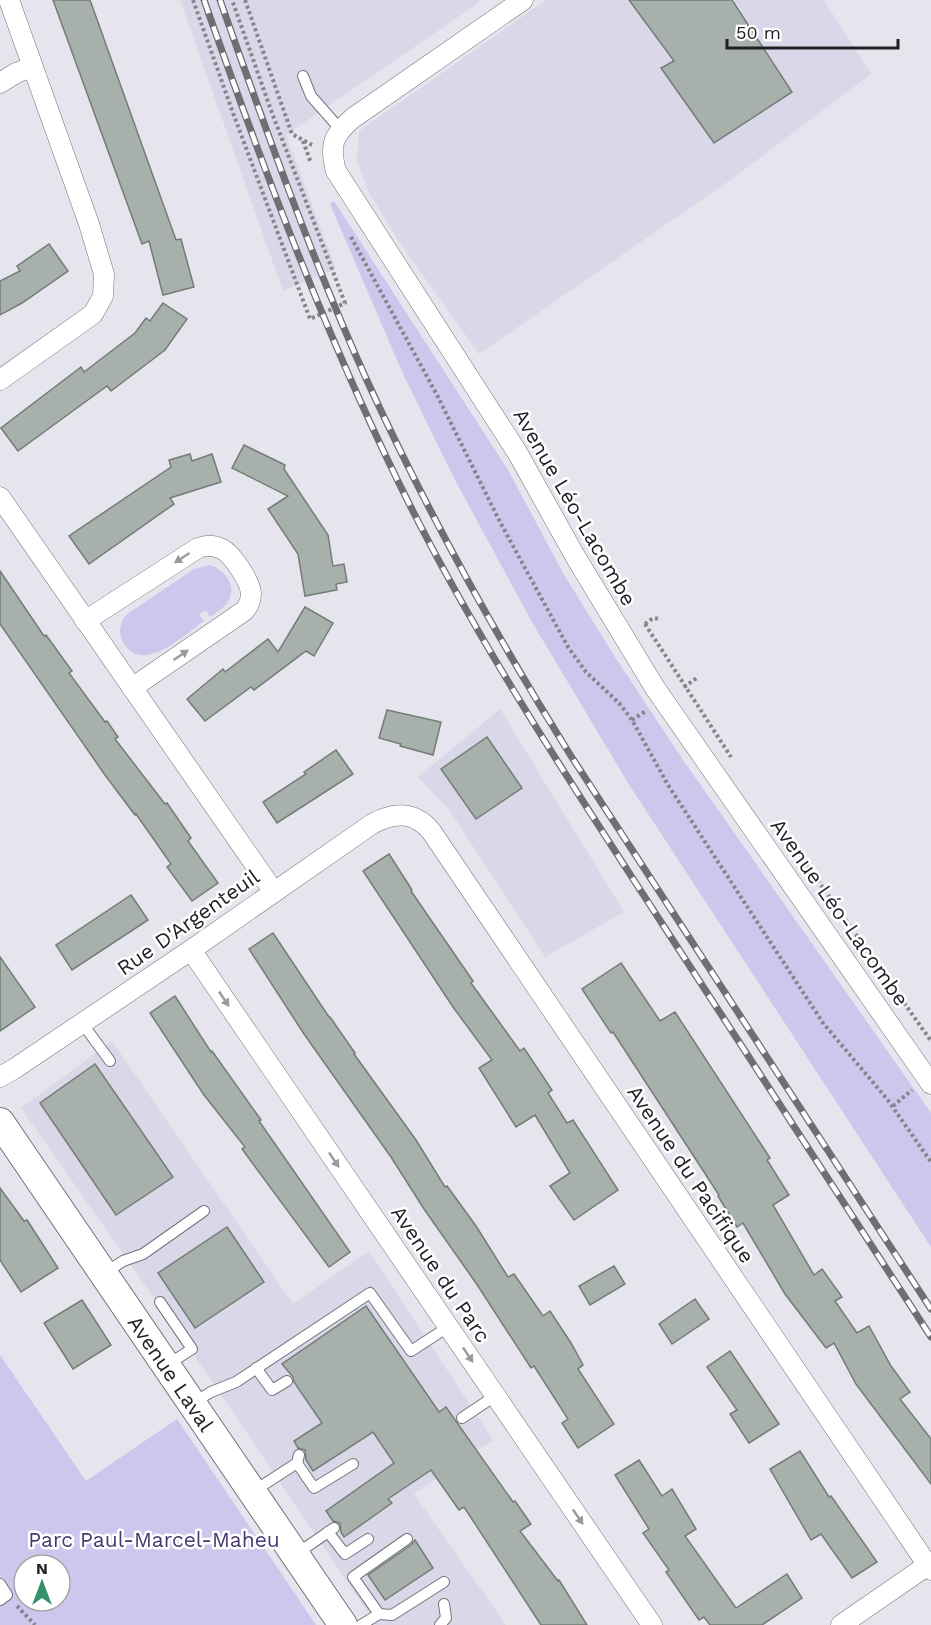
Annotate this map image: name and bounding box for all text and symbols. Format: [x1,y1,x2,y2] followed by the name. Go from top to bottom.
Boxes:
[727,12,898,50] scale bar
[736,22,781,43] text: 50 m
[508,404,642,610] street label: Avenue Léo-Lacombe
[174,552,190,563] one-way arrow
[172,649,188,661] one-way arrow
[766,813,914,1011] street label: Avenue Léo-Lacombe
[112,863,264,980] street label: Rue D'Argenteuil
[218,990,230,1006] one-way arrow
[622,1080,760,1268] street label: Avenue du Pacifique
[328,1151,340,1167] one-way arrow
[386,1201,496,1347] street label: Avenue du Parc
[123,1311,220,1436] street label: Avenue Laval
[462,1347,474,1363] one-way arrow
[572,1508,583,1525] one-way arrow
[28,1527,280,1552] park label: Parc Paul-Marcel-Maheu
[12,1553,72,1613] north arrow
[36,1559,48,1578] text: N

